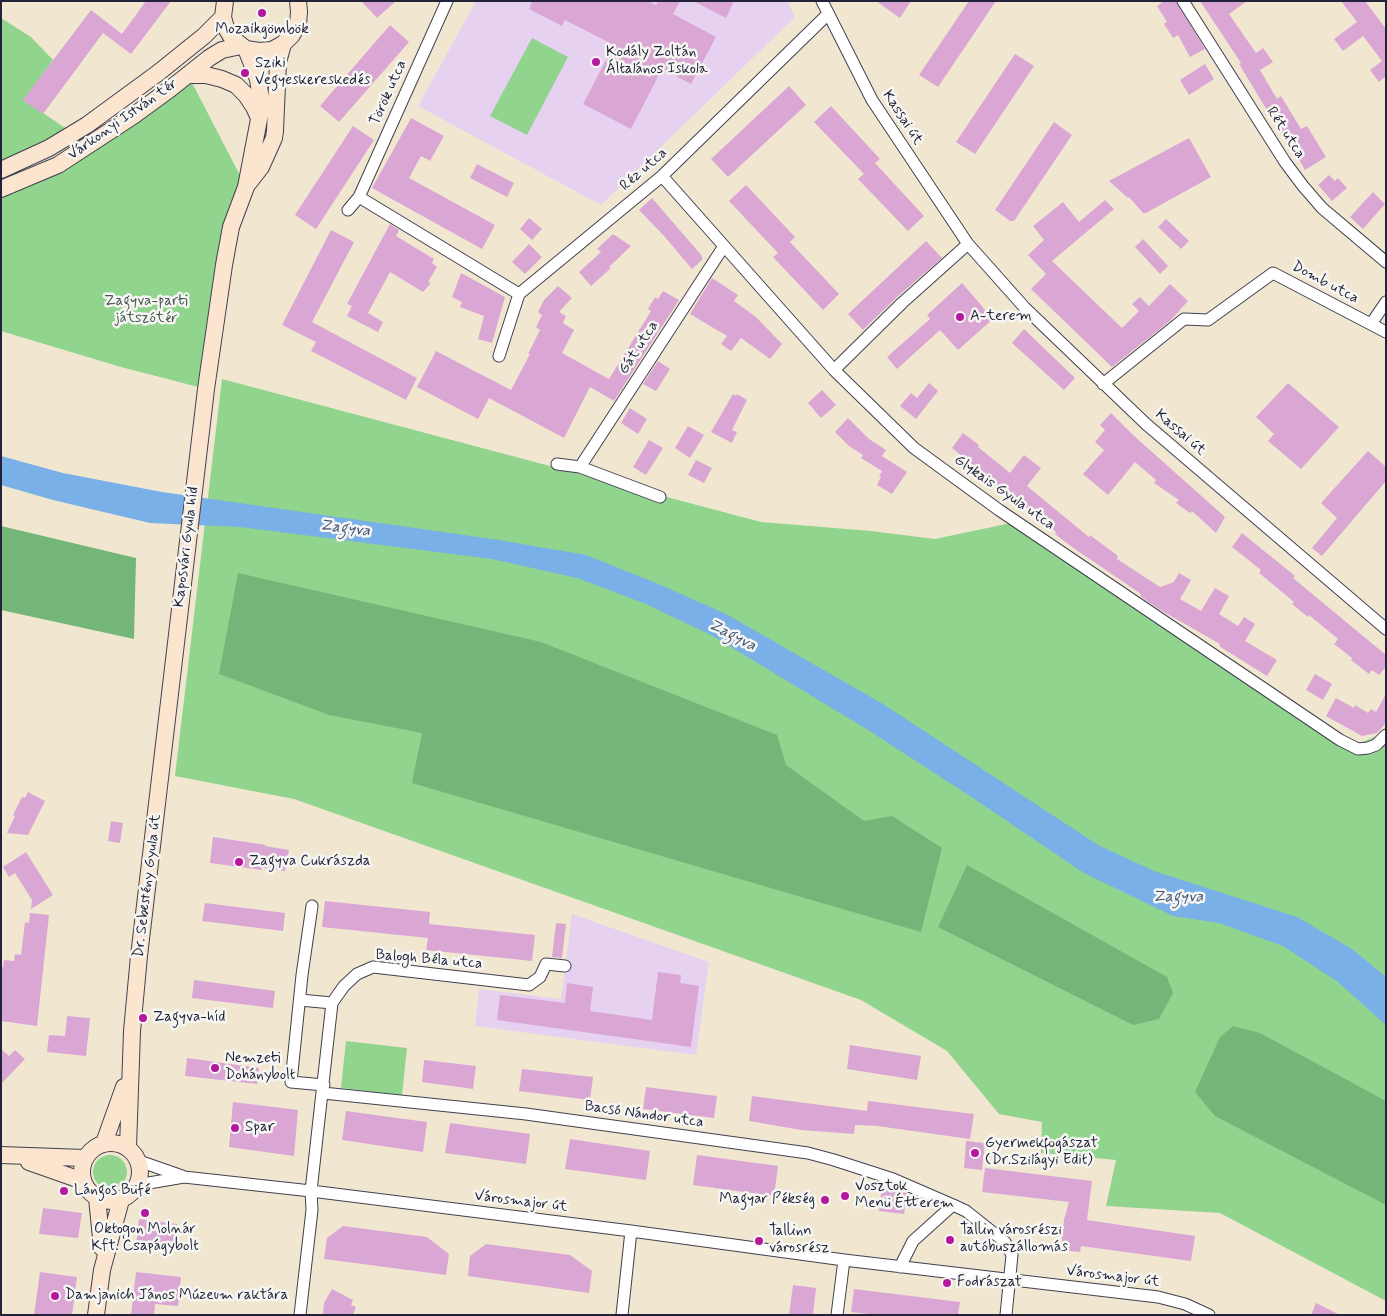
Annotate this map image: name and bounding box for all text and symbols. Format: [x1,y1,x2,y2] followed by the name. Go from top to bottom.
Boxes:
[256,7,268,19] marker: Mozaikgömbök
[215,21,309,39] place label: Mozaikgömbök
[606,44,708,79] place label: Kodály Zoltán Általános Iskola
[255,55,370,90] place label: Sziki Vegyeskereskedés
[590,56,602,68] marker: Kodály Zoltán Általános Iskola
[367,58,411,128] street label: Török utca
[239,67,251,79] marker: Sziki Vegyeskereskedés
[65,75,181,165] street label: Várkonyi István tér
[878,87,926,149] street label: Kassai út
[1262,104,1308,162] street label: Rét utca
[617,145,671,195] street label: Réz utca
[1289,258,1361,308] street label: Domb utca
[104,293,188,328] park label: Zagyva-parti játszótér
[970,308,1032,326] place label: A-terem
[954,311,966,323] marker: A-terem
[615,318,663,378] street label: Gát utca
[1151,406,1209,460] street label: Kassai út
[950,452,1058,534] street label: Glykais Gyula utca
[171,486,203,608] street label: Kaposvári Gyula híd
[319,516,371,542] water label: Zagyva
[705,616,759,656] water label: Zagyva
[130,813,166,959] street label: Dr. Sebestény Gyula út
[249,853,371,871] place label: Zagyva Cukrászda
[233,856,245,868] marker: Zagyva Cukrászda
[1153,888,1203,908] water label: Zagyva
[375,946,483,974] street label: Balogh Béla utca
[153,1009,225,1027] place label: Zagyva-híd
[137,1012,149,1024] marker: Zagyva-híd
[225,1050,295,1085] place label: Nemzeti Dohánybolt
[209,1062,221,1074] marker: Nemzeti Dohánybolt
[583,1098,705,1132] street label: Bacsó Nándor utca
[245,1119,275,1137] place label: Spar
[229,1122,241,1134] marker: Spar
[985,1135,1098,1170] place label: Gyermekfogászat (Dr.Szilágyi Edit)
[969,1147,981,1159] marker: Gyermekfogászat (Dr.Szilágyi Edit)
[855,1178,954,1213] place label: Vosztok Menü Étterem
[74,1182,150,1200] place label: Lángos Büfé
[58,1185,70,1197] marker: Lángos Büfé
[473,1187,569,1217] street label: Városmajor út
[839,1190,851,1202] marker: Vosztok Menü Étterem
[719,1191,815,1209] place label: Magyar Pékség
[819,1194,831,1206] marker: Magyar Pékség
[139,1207,151,1219] marker: Oktogon Molnár Kft. Csapágybolt
[91,1221,199,1256] place label: Oktogon Molnár Kft. Csapágybolt
[960,1222,1068,1257] place label: Tallin városrészi autóbuszállomás
[769,1223,829,1258] place label: Tallinn városrész
[944,1234,956,1246] marker: Tallin városrészi autóbuszállomás
[753,1235,765,1247] marker: Tallinn városrész
[1065,1262,1161,1292] street label: Városmajor út
[957,1274,1022,1292] place label: Fodrászat
[941,1277,953,1289] marker: Fodrászat
[65,1287,288,1305] place label: Damjanich János Múzeum raktára
[49,1290,61,1302] marker: Damjanich János Múzeum raktára

